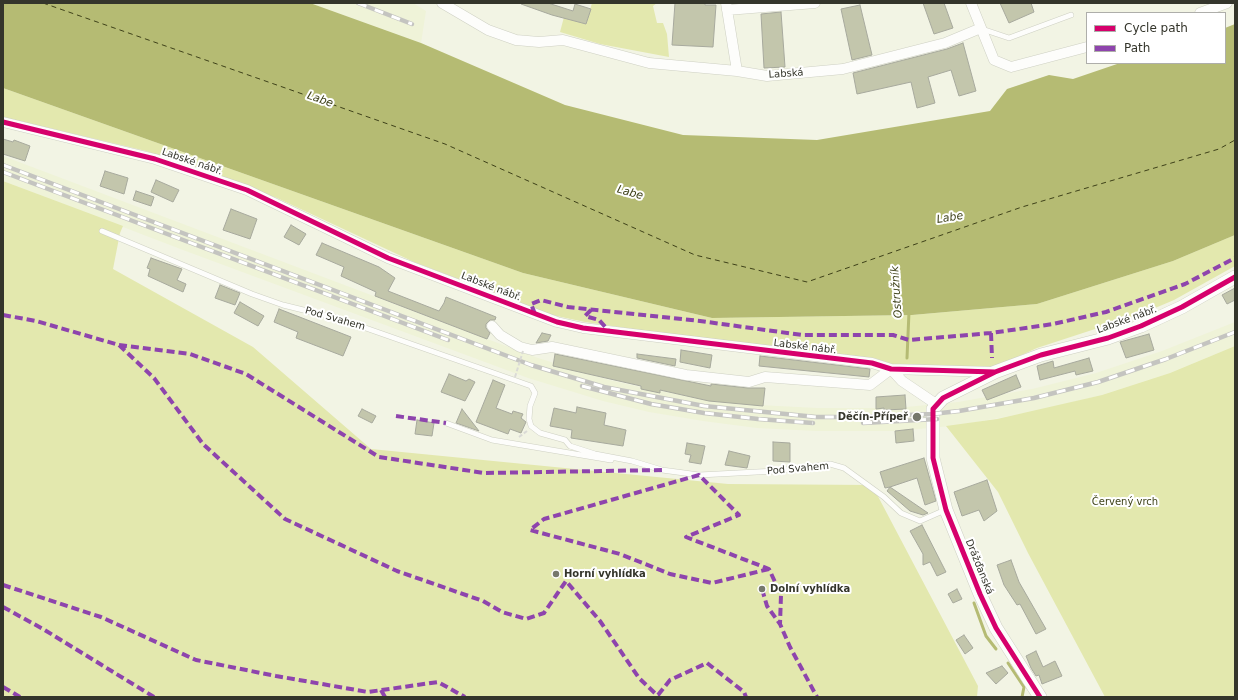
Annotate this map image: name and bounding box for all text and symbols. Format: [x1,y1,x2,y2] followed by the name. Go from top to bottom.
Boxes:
[1086,12,1226,64] legend
[1124,21,1188,35] text: Cycle path
[1124,41,1150,55] text: Path
[768,67,804,81] street label: Labská
[305,89,335,111] water label: Labe
[160,146,224,178] street label: Labské nábř.
[615,183,645,203] water label: Labe
[936,209,964,227] water label: Labe
[889,265,905,319] water label: Ostružník
[459,270,523,304] street label: Labské nábř.
[1095,304,1159,336] street label: Labské nábř.
[304,305,366,333] street label: Pod Svahem
[773,337,837,357] street label: Labské nábř.
[838,411,908,423] place label: Děčín-Přípeř
[911,411,923,423] marker: Děčín-Přípeř
[767,460,829,478] street label: Pod Svahem
[1092,496,1158,508] park label: Červený vrch
[962,537,996,597] street label: Drážďanská
[564,568,646,580] place label: Horní vyhlídka
[551,569,561,579] marker: Horní vyhlídka
[770,583,850,595] place label: Dolní vyhlídka
[757,584,767,594] marker: Dolní vyhlídka

